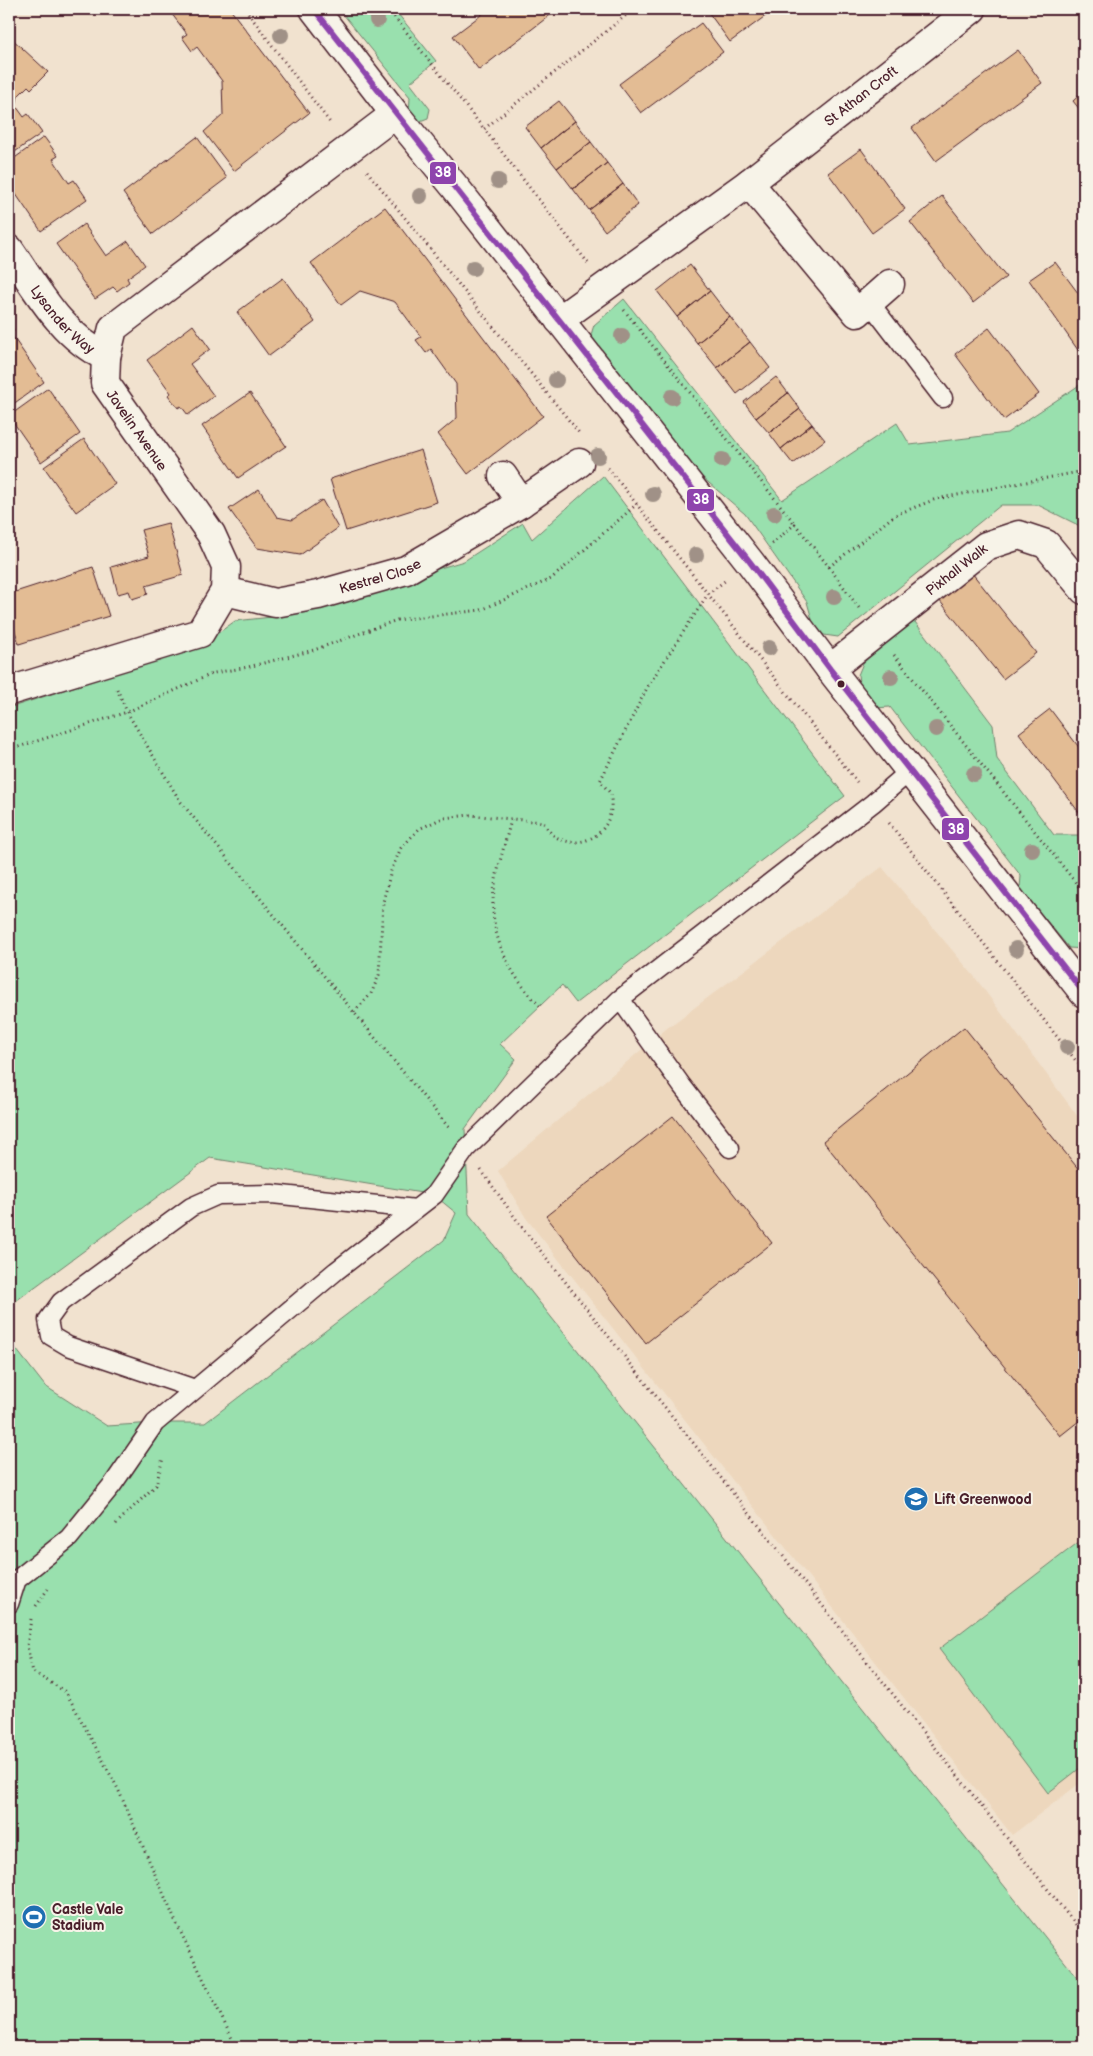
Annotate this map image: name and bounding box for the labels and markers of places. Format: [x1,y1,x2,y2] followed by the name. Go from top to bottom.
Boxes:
[836,679,846,689] unlabelled marker
[903,1486,929,1512] school or university icon: Lift Greenwood
[934,1491,1032,1508] place label: Lift Greenwood
[52,1901,123,1934] place label: Castle Vale Stadium
[21,1904,47,1930] sports icon: Castle Vale Stadium

